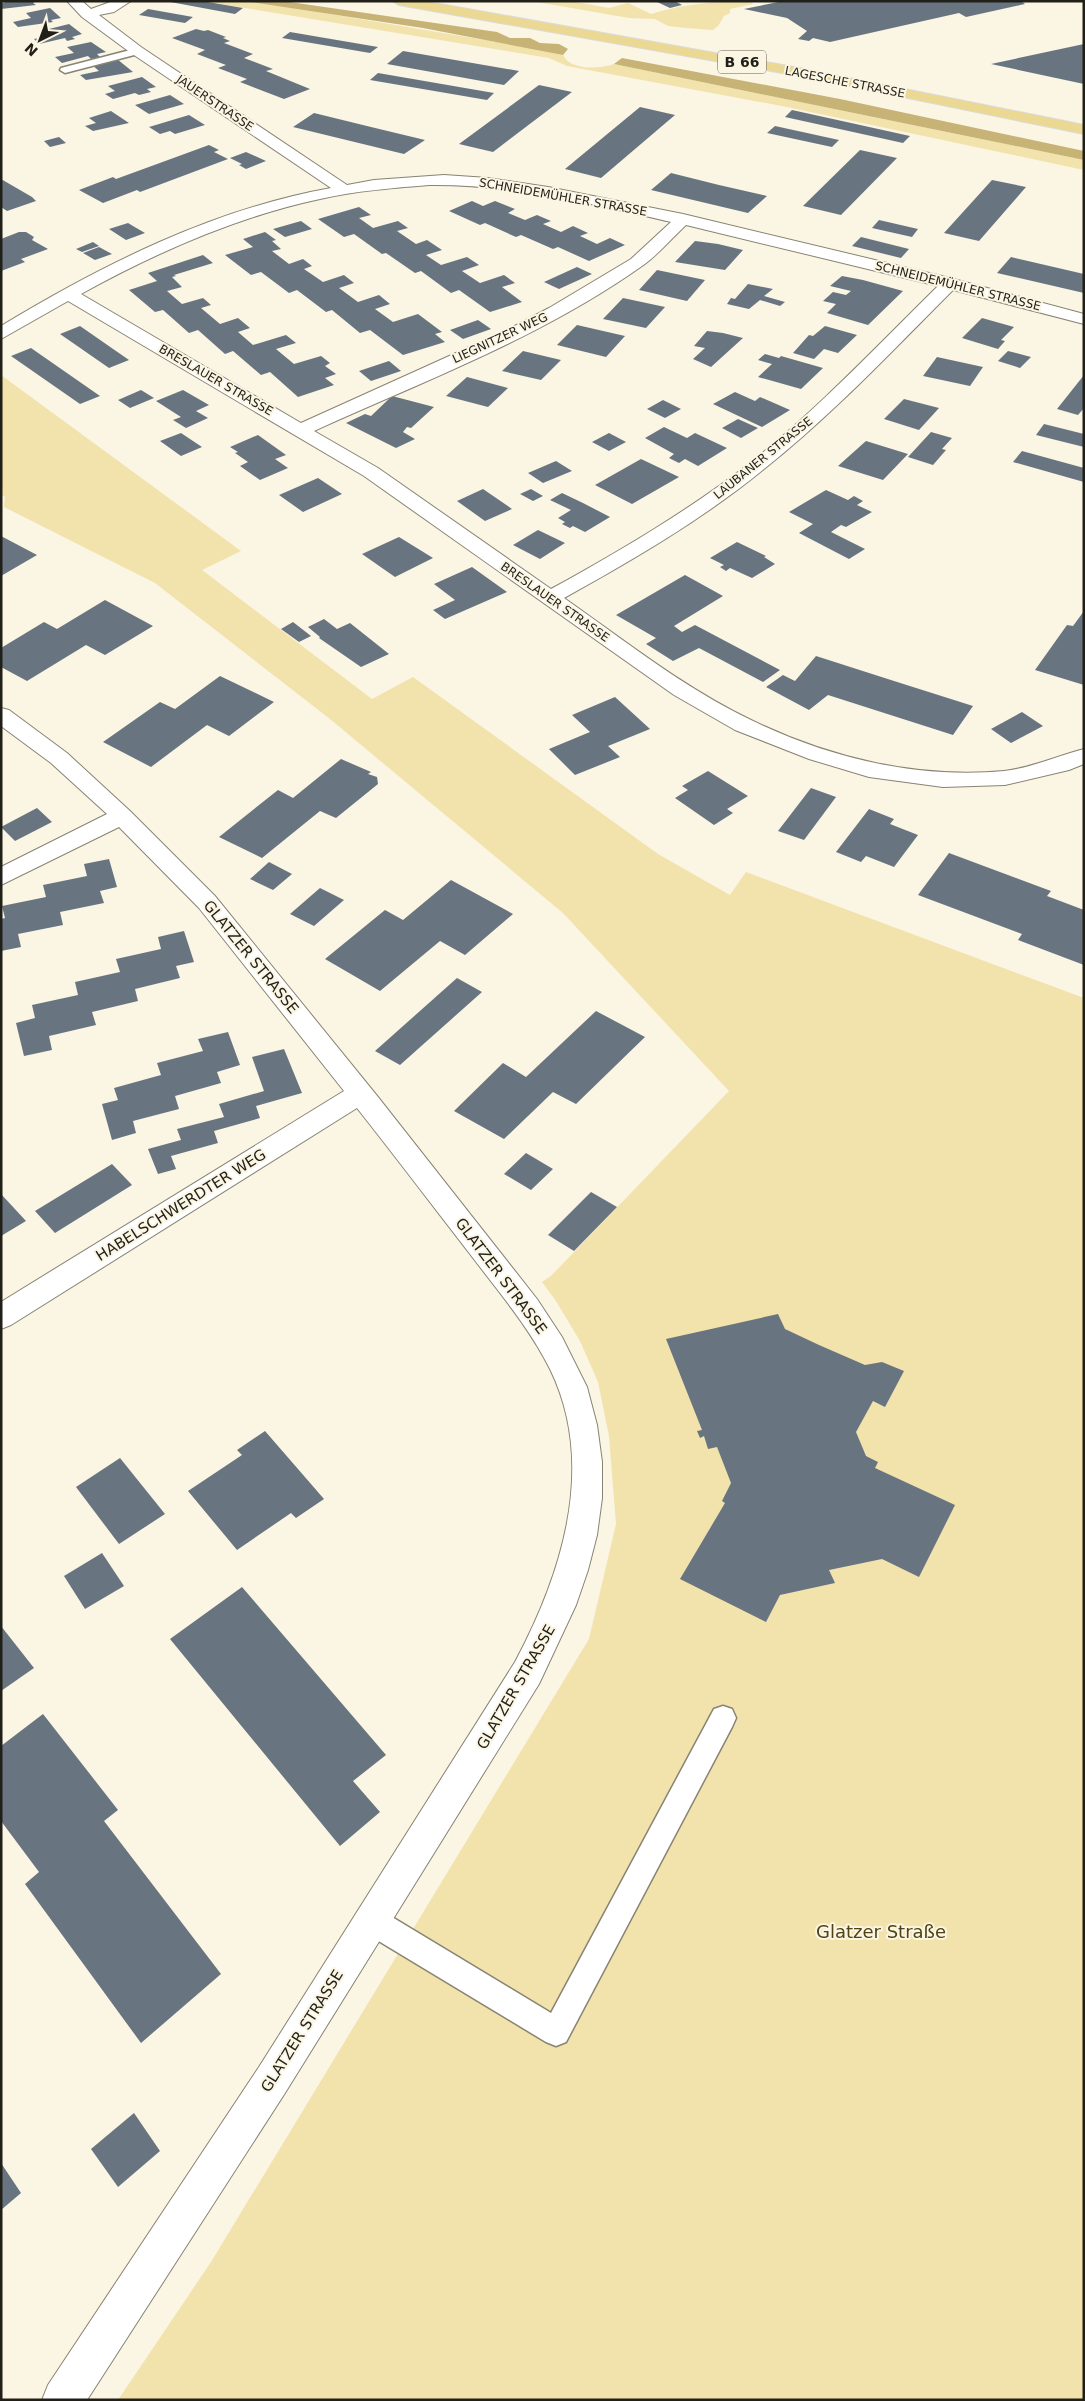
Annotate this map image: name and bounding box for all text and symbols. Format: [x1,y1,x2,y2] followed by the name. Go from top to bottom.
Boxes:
[15,15,65,65] north arrow
[22,40,41,60] text: N
[718,51,766,74] road number: B 66
[784,63,906,101] street label: LAGESCHE STRASSE
[173,71,256,134] street label: JAUERSTRASSE
[478,173,648,219] street label: SCHNEIDEMÜHLER STRASSE
[874,257,1043,313] street label: SCHNEIDEMÜHLER STRASSE
[450,310,550,366] street label: LIEGNITZER WEG
[157,342,275,418] street label: BRESLAUER STRASSE
[711,414,815,502] street label: LAUBANER STRASSE
[498,559,612,645] street label: BRESLAUER STRASSE
[200,897,302,1017] street label: GLATZER STRASSE
[93,1145,269,1265] street label: HABELSCHWERDTER WEG
[451,1214,551,1338] street label: GLATZER STRASSE
[473,1622,559,1752] street label: GLATZER STRASSE
[816,1921,946,1942] park label: Glatzer Straße
[257,1967,347,2095] street label: GLATZER STRASSE

